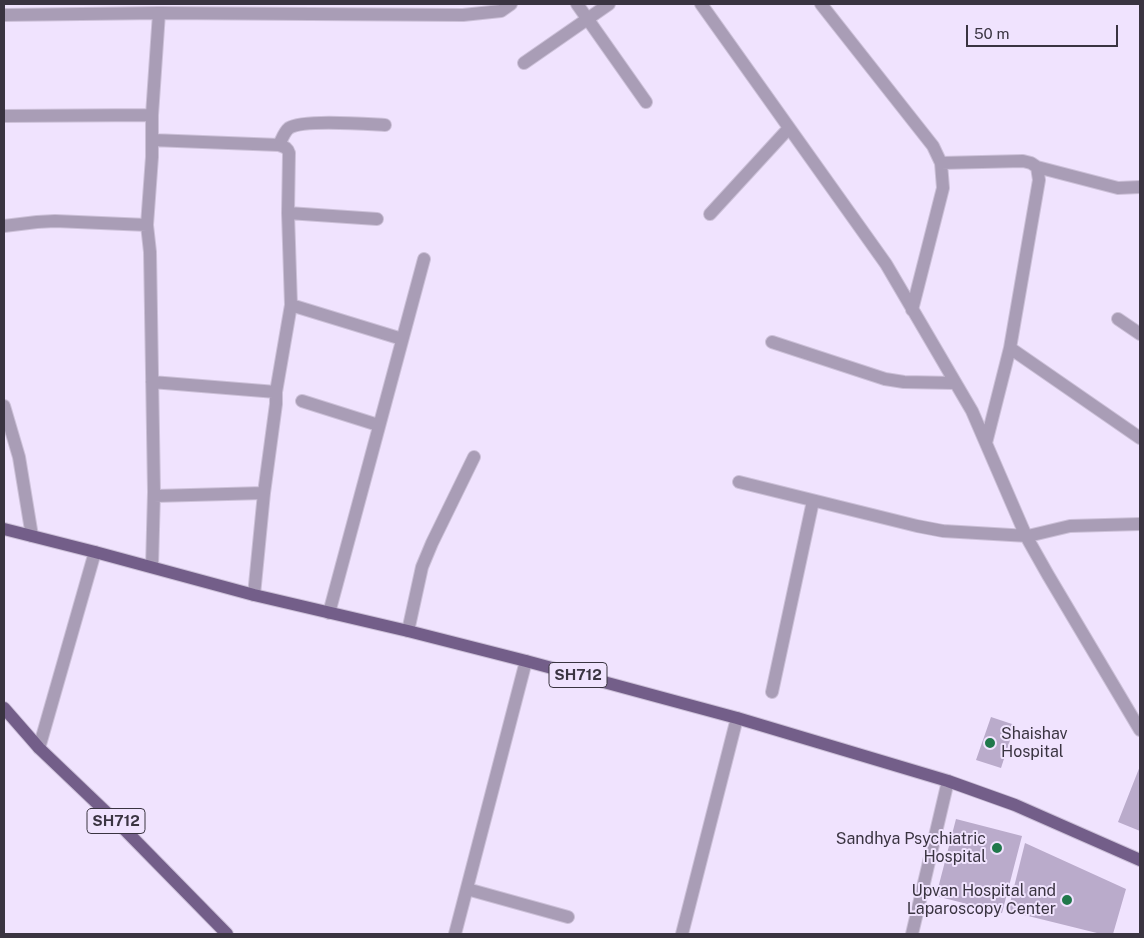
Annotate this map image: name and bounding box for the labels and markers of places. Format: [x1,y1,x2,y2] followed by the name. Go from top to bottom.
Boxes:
[1001,724,1068,762] place label: Shaishav Hospital
[983,736,997,750] marker: Shaishav Hospital
[836,829,986,867] place label: Sandhya Psychiatric Hospital
[990,841,1004,855] marker: Sandhya Psychiatric Hospital
[907,881,1056,919] place label: Upvan Hospital and Laparoscopy Center
[1060,893,1074,907] marker: Upvan Hospital and Laparoscopy Center

